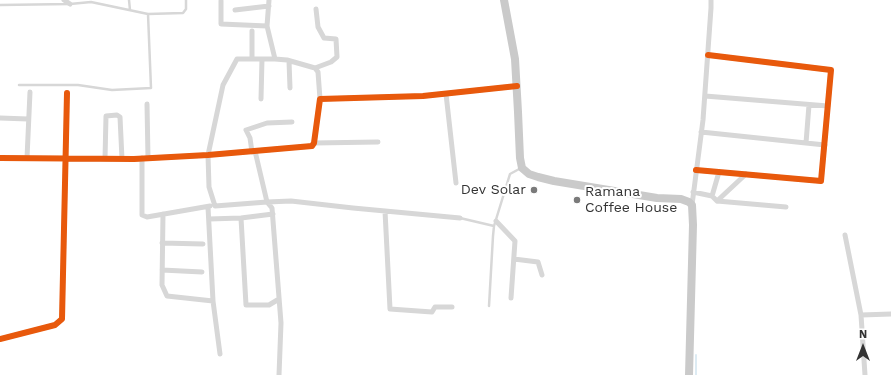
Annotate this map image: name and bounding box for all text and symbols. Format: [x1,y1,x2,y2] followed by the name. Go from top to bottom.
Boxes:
[461,182,526,198] place label: Dev Solar
[585,184,677,216] place label: Ramana Coffee House
[529,185,539,195] marker: Dev Solar
[572,195,582,205] marker: Ramana Coffee House
[843,327,883,367] north arrow
[859,328,867,341] text: N

